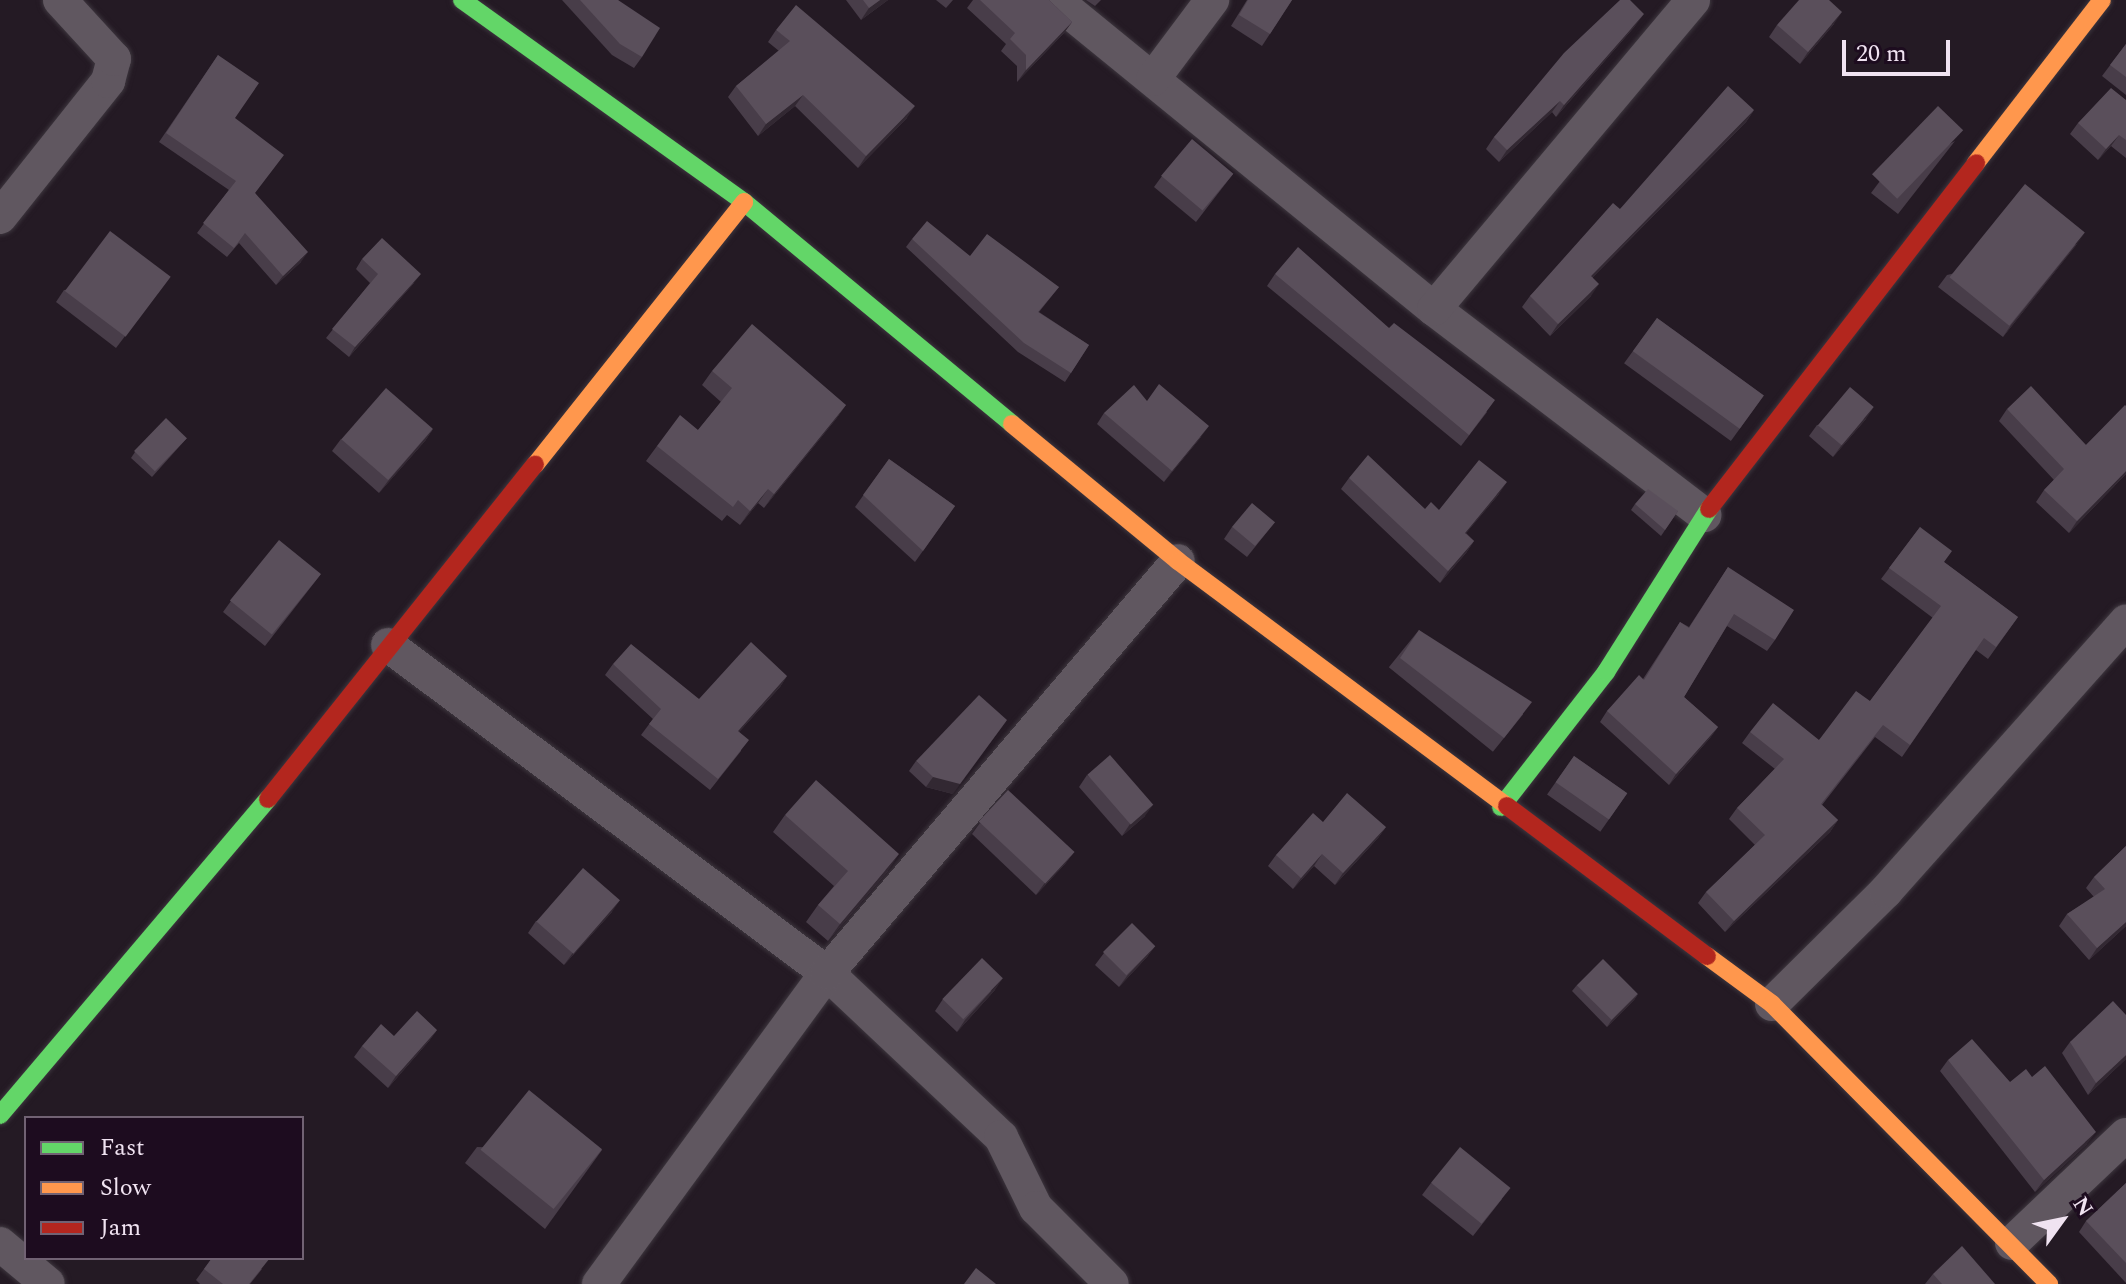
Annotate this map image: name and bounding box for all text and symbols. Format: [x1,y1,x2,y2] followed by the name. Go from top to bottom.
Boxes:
[1846,24,1954,74] scale bar
[1856,36,1907,72] text: 20 m
[24,1116,304,1260] legend
[100,1130,145,1166] text: Fast
[100,1170,151,1206] text: Slow
[2022,1180,2102,1260] north arrow
[2064,1190,2101,1223] text: N
[100,1210,141,1246] text: Jam

